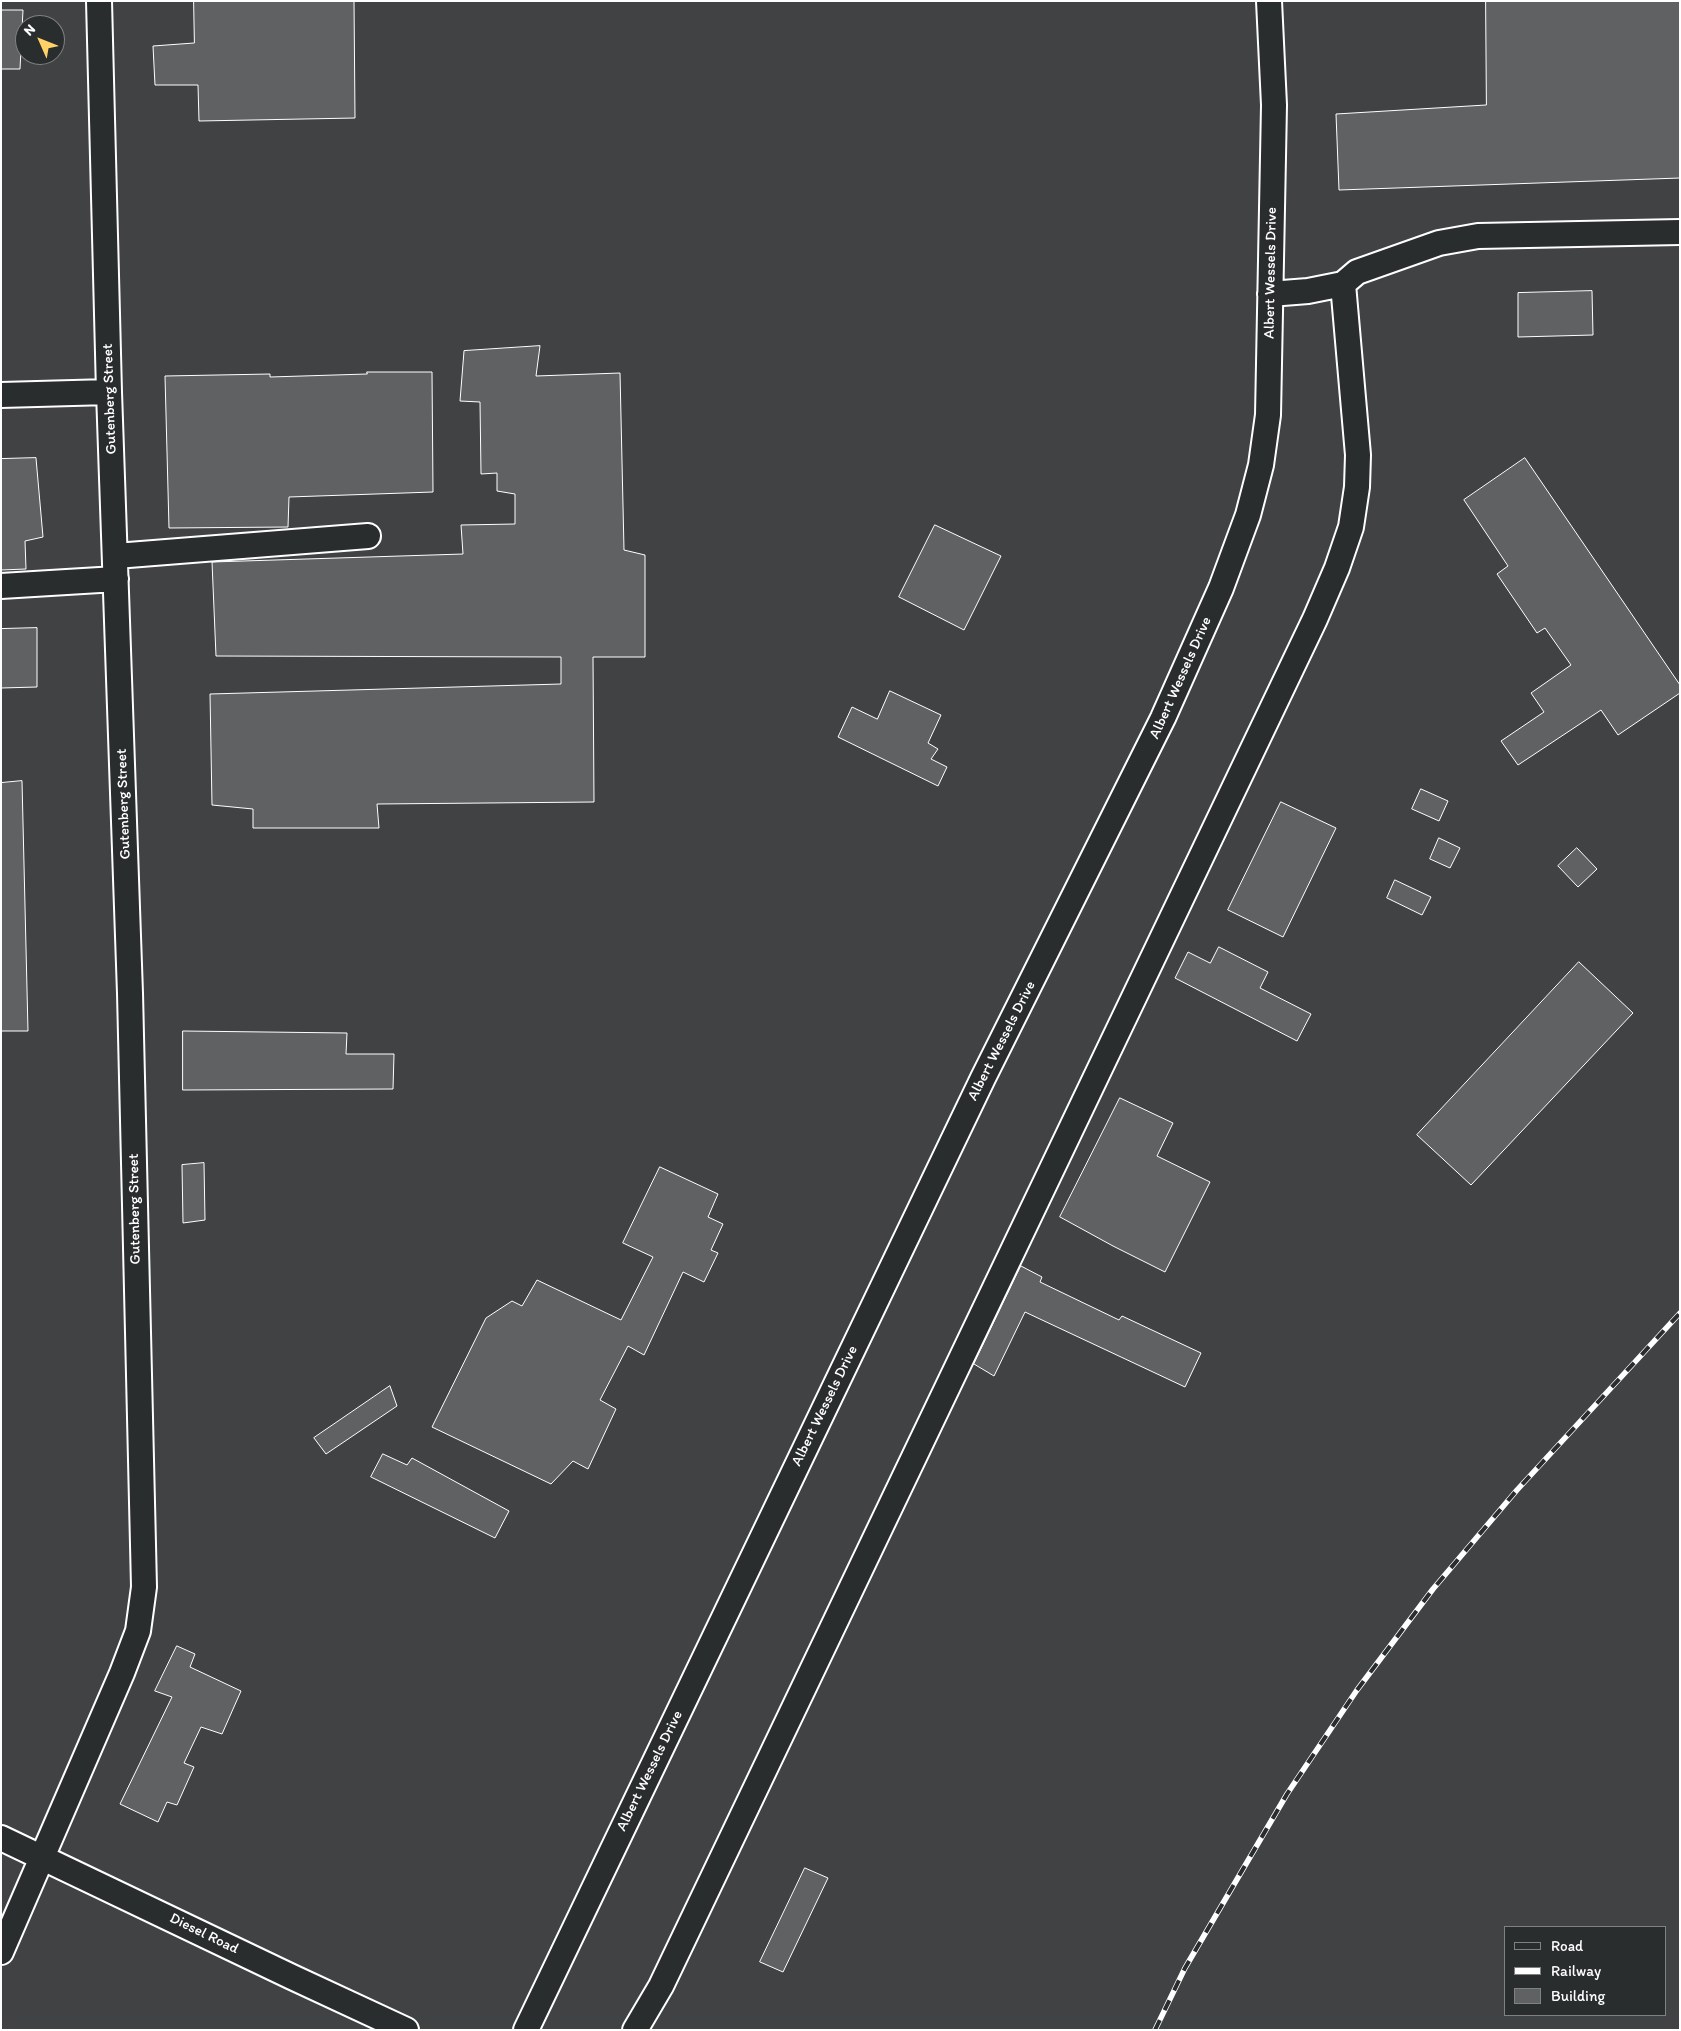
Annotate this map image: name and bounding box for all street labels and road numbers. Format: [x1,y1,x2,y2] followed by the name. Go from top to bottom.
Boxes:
[1261,207,1281,339] street label: Albert Wessels Drive
[99,343,121,455] street label: Gutenberg Street
[1146,614,1216,742] street label: Albert Wessels Drive
[113,748,135,860] street label: Gutenberg Street
[964,978,1040,1104] street label: Albert Wessels Drive
[125,1153,145,1265] street label: Gutenberg Street
[788,1343,862,1469] street label: Albert Wessels Drive
[613,1708,687,1834] street label: Albert Wessels Drive
[166,1910,242,1958] street label: Diesel Road

